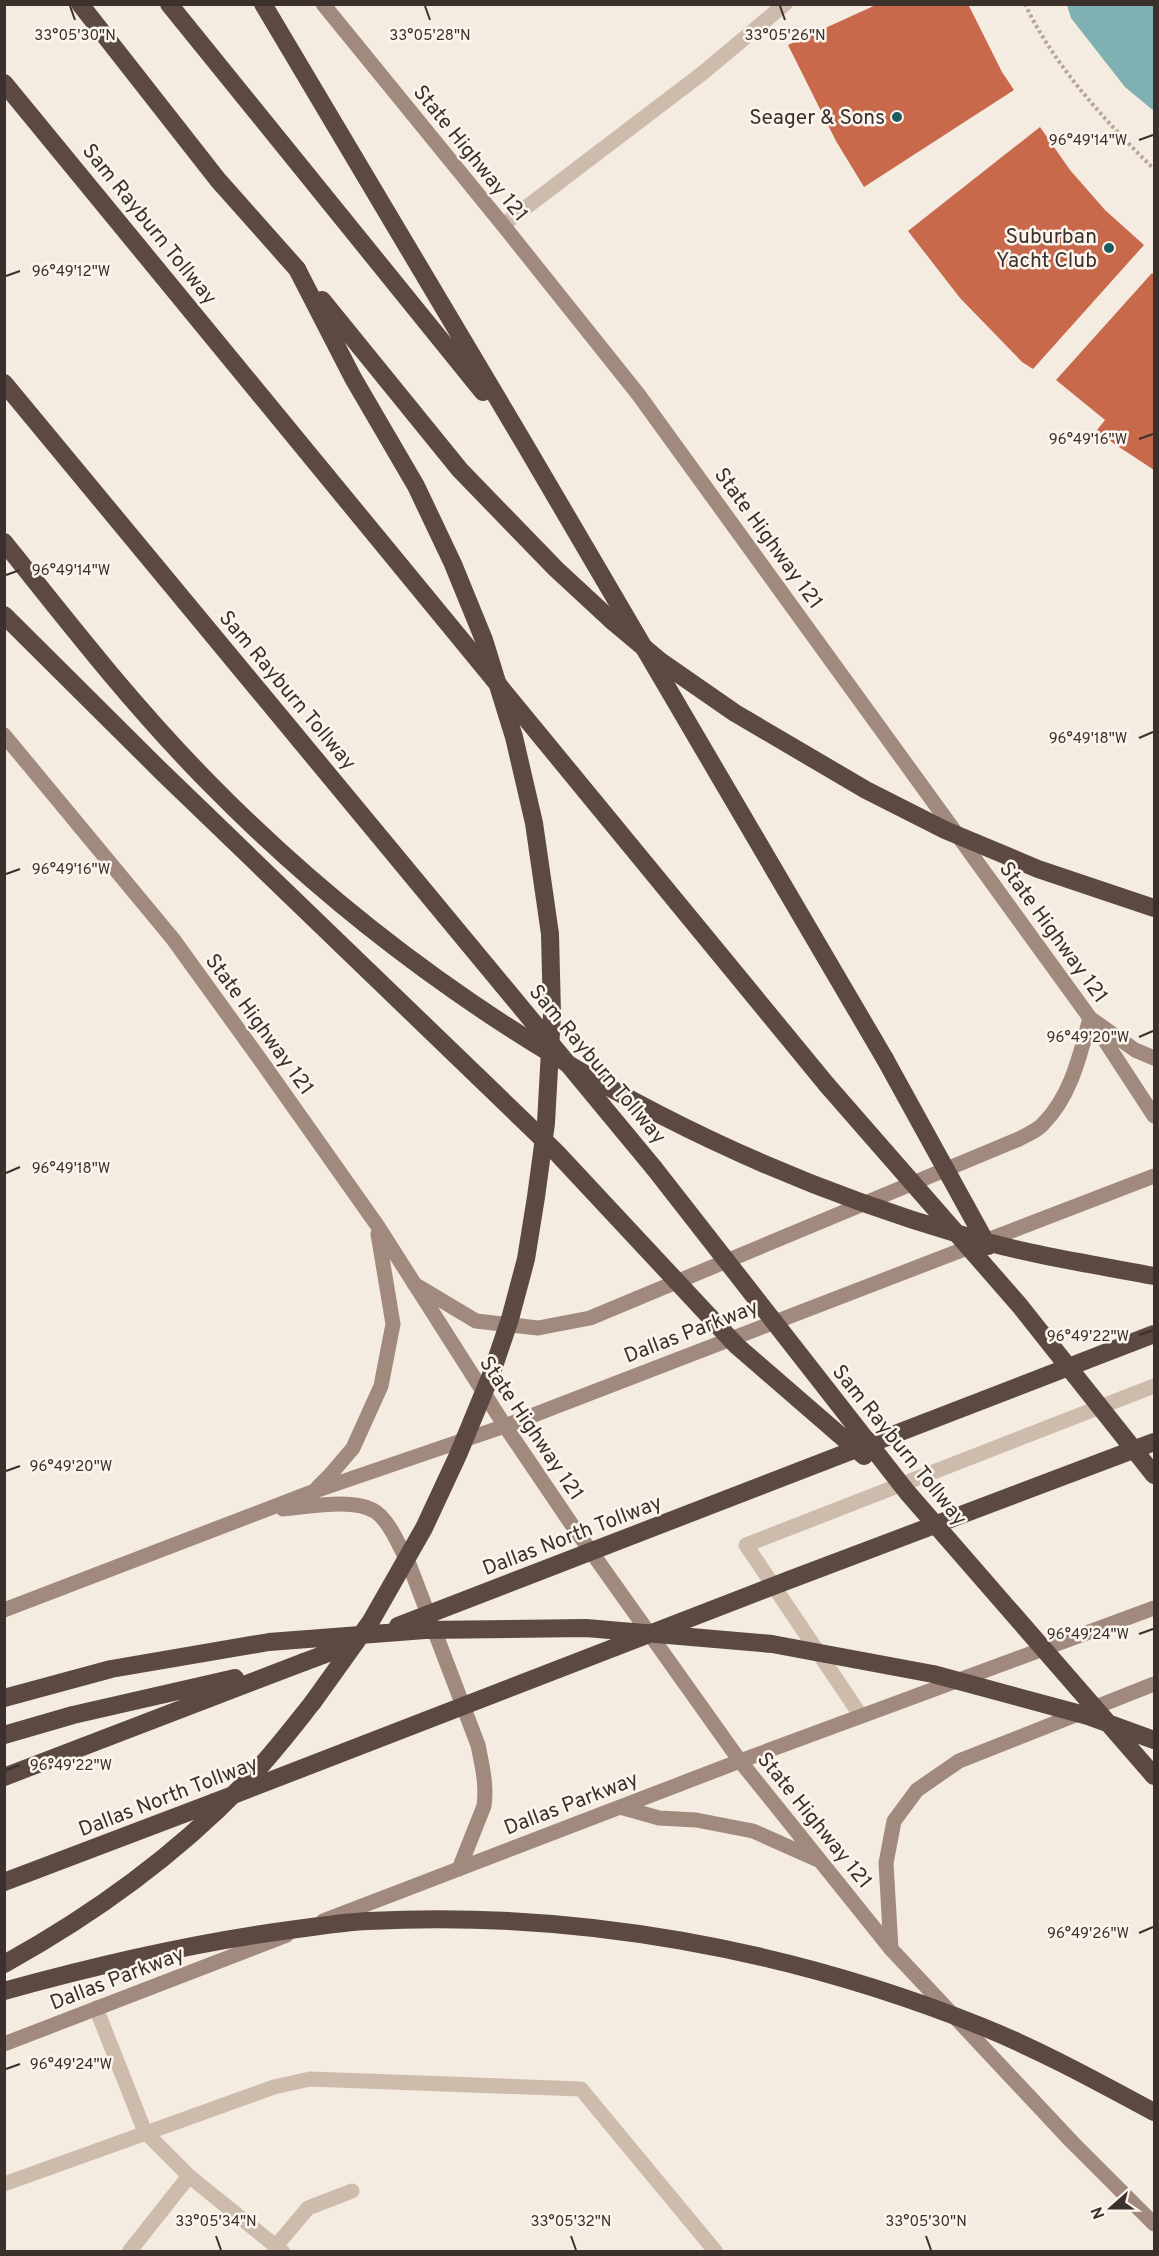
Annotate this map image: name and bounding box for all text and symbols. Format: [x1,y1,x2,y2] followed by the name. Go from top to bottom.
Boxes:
[34,27,116,46] text: 33°05'30"N
[389,27,471,46] text: 33°05'28"N
[744,27,826,46] text: 33°05'26"N
[406,80,533,228] street label: State Highway 121
[749,105,885,132] place label: Seager & Sons
[890,110,904,124] marker: Seager & Sons
[1049,132,1127,151] text: 96°49'14"W
[75,139,222,311] street label: Sam Rayburn Tollway
[996,224,1097,275] place label: Suburban Yacht Club
[1102,241,1116,255] marker: Suburban Yacht Club
[32,263,110,282] text: 96°49'12"W
[1049,431,1127,450] text: 96°49'16"W
[707,463,828,615] street label: State Highway 121
[32,562,110,581] text: 96°49'14"W
[212,606,362,776] street label: Sam Rayburn Tollway
[1049,730,1127,749] text: 96°49'18"W
[992,857,1113,1009] street label: State Highway 121
[32,861,110,880] text: 96°49'16"W
[198,949,319,1101] street label: State Highway 121
[522,980,672,1150] street label: Sam Rayburn Tollway
[1047,1029,1129,1048] text: 96°49'20"W
[32,1160,110,1179] text: 96°49'18"W
[621,1294,763,1370] street label: Dallas Parkway
[1047,1328,1129,1347] text: 96°49'22"W
[472,1351,589,1506] street label: State Highway 121
[825,1360,972,1532] street label: Sam Rayburn Tollway
[30,1458,112,1477] text: 96°49'20"W
[479,1490,666,1583] street label: Dallas North Tollway
[1047,1626,1129,1645] text: 96°49'24"W
[750,1747,877,1895] street label: State Highway 121
[75,1751,262,1844] street label: Dallas North Tollway
[30,1757,112,1776] text: 96°49'22"W
[501,1766,643,1842] street label: Dallas Parkway
[1047,1925,1129,1944] text: 96°49'26"W
[47,1941,189,2017] street label: Dallas Parkway
[30,2056,112,2075] text: 96°49'24"W
[1081,2178,1141,2238] north arrow
[1087,2204,1110,2222] text: N
[175,2213,257,2232] text: 33°05'34"N
[531,2213,611,2232] text: 33°05'32"N
[885,2213,967,2232] text: 33°05'30"N

